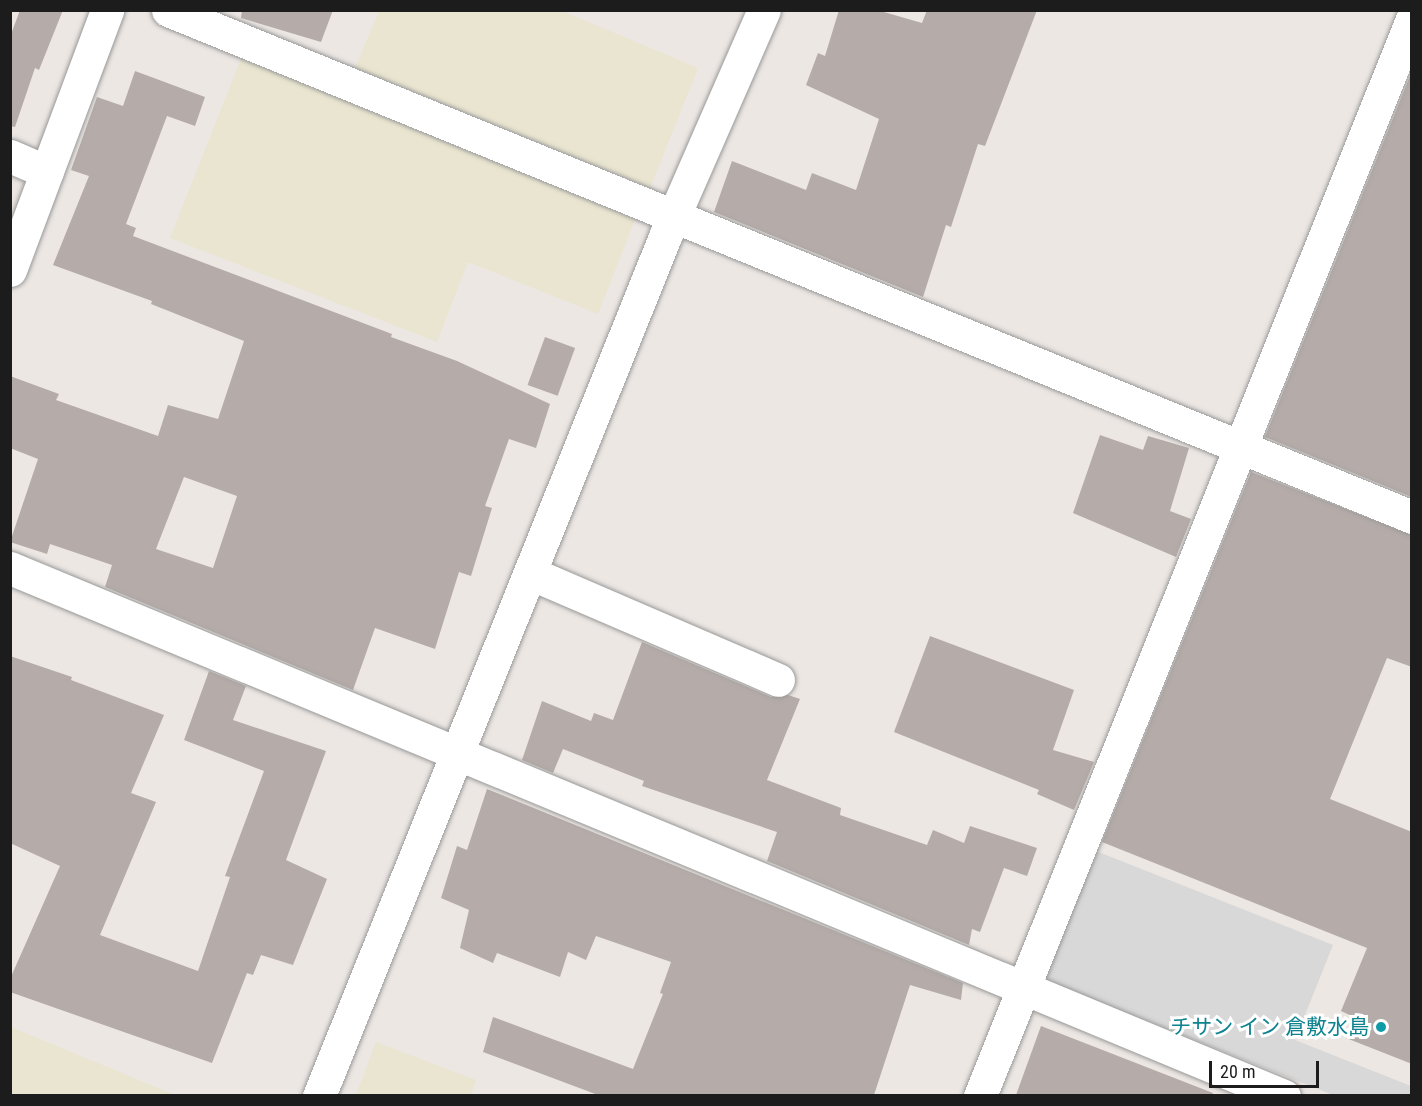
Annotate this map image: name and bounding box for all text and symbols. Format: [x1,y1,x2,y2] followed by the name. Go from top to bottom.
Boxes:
[1170,1014,1369,1040] place label: チサン イン 倉敷水島
[1374,1020,1388,1034] marker: チサン イン 倉敷水島
[1212,1049,1322,1087] scale bar
[1220,1061,1255,1082] text: 20 m

